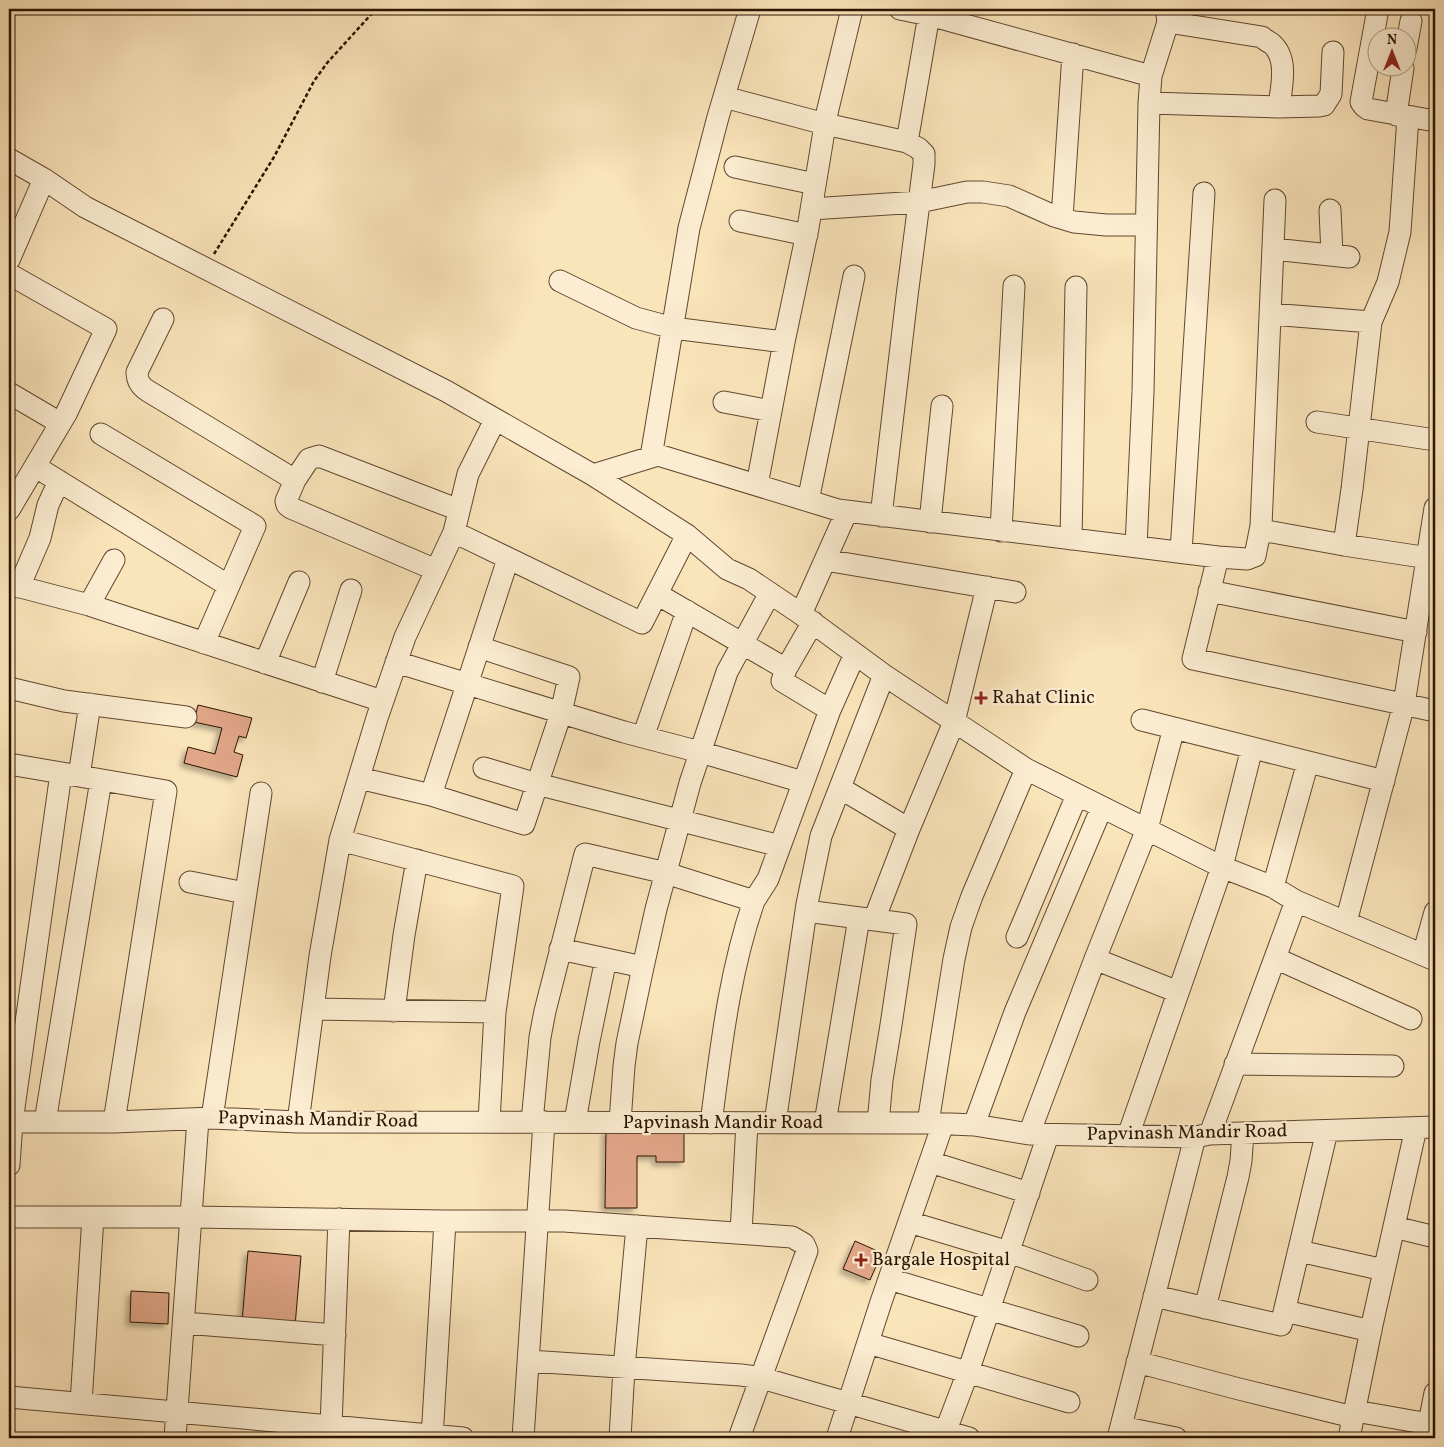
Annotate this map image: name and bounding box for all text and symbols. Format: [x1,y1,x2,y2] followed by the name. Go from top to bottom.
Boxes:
[1366,28,1416,78] north arrow
[1387,31,1397,50] text: N
[992,685,1095,711] place label: Rahat Clinic
[974,691,988,705] marker: Rahat Clinic
[217,1105,419,1135] street label: Papvinash Mandir Road
[623,1110,823,1136] street label: Papvinash Mandir Road
[1086,1118,1288,1148] street label: Papvinash Mandir Road
[872,1247,1010,1273] place label: Bargale Hospital
[854,1253,868,1267] marker: Bargale Hospital

